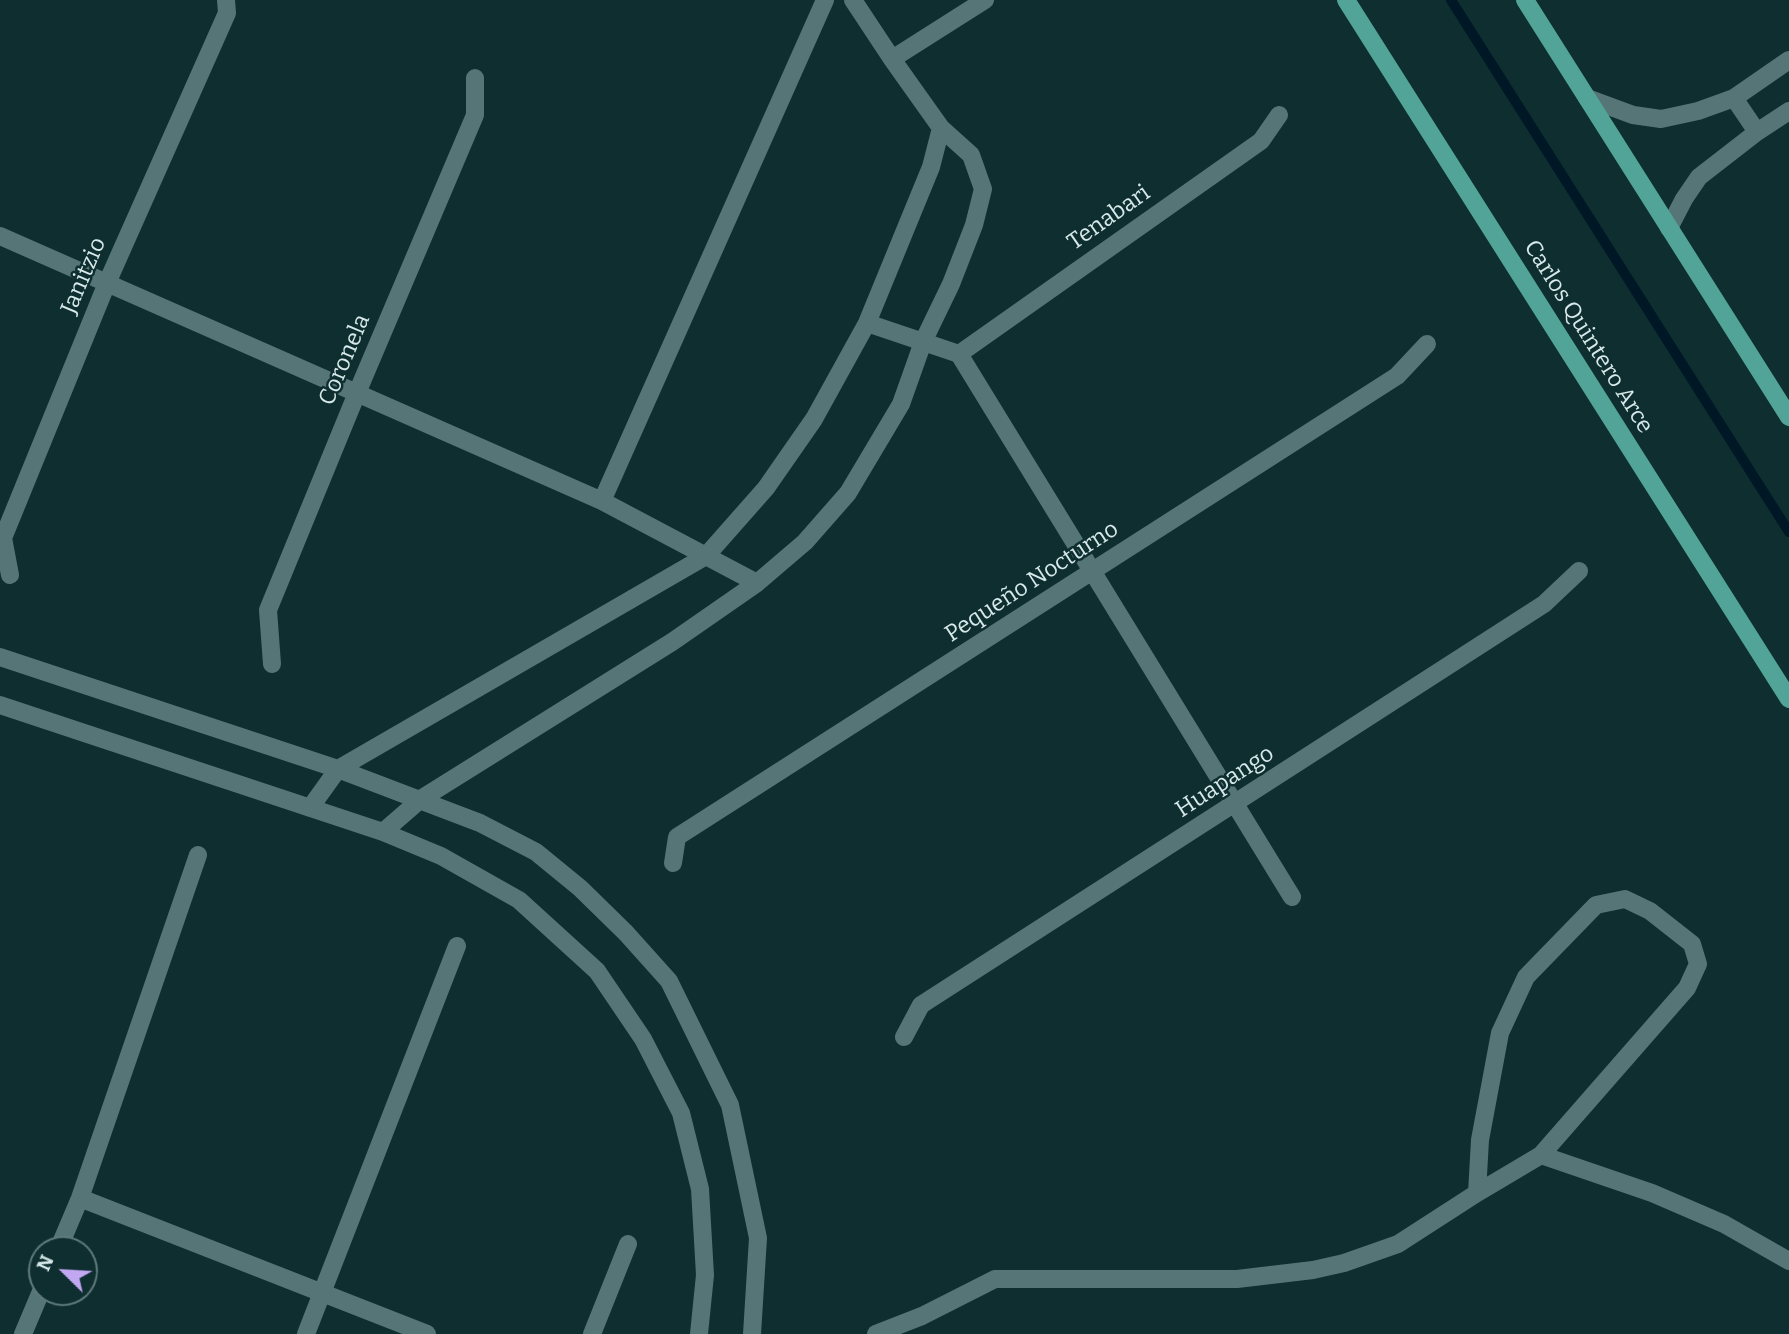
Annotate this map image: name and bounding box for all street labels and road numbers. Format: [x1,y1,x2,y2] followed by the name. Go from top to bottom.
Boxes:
[1062,180,1156,256] street label: Tenabari
[56,234,112,318] street label: Janitzio
[1517,235,1659,439] street label: Carlos Quintero Arce
[313,310,377,410] street label: Coronela
[940,516,1124,648] street label: Pequeño Nocturno
[1171,740,1279,824] street label: Huapango

